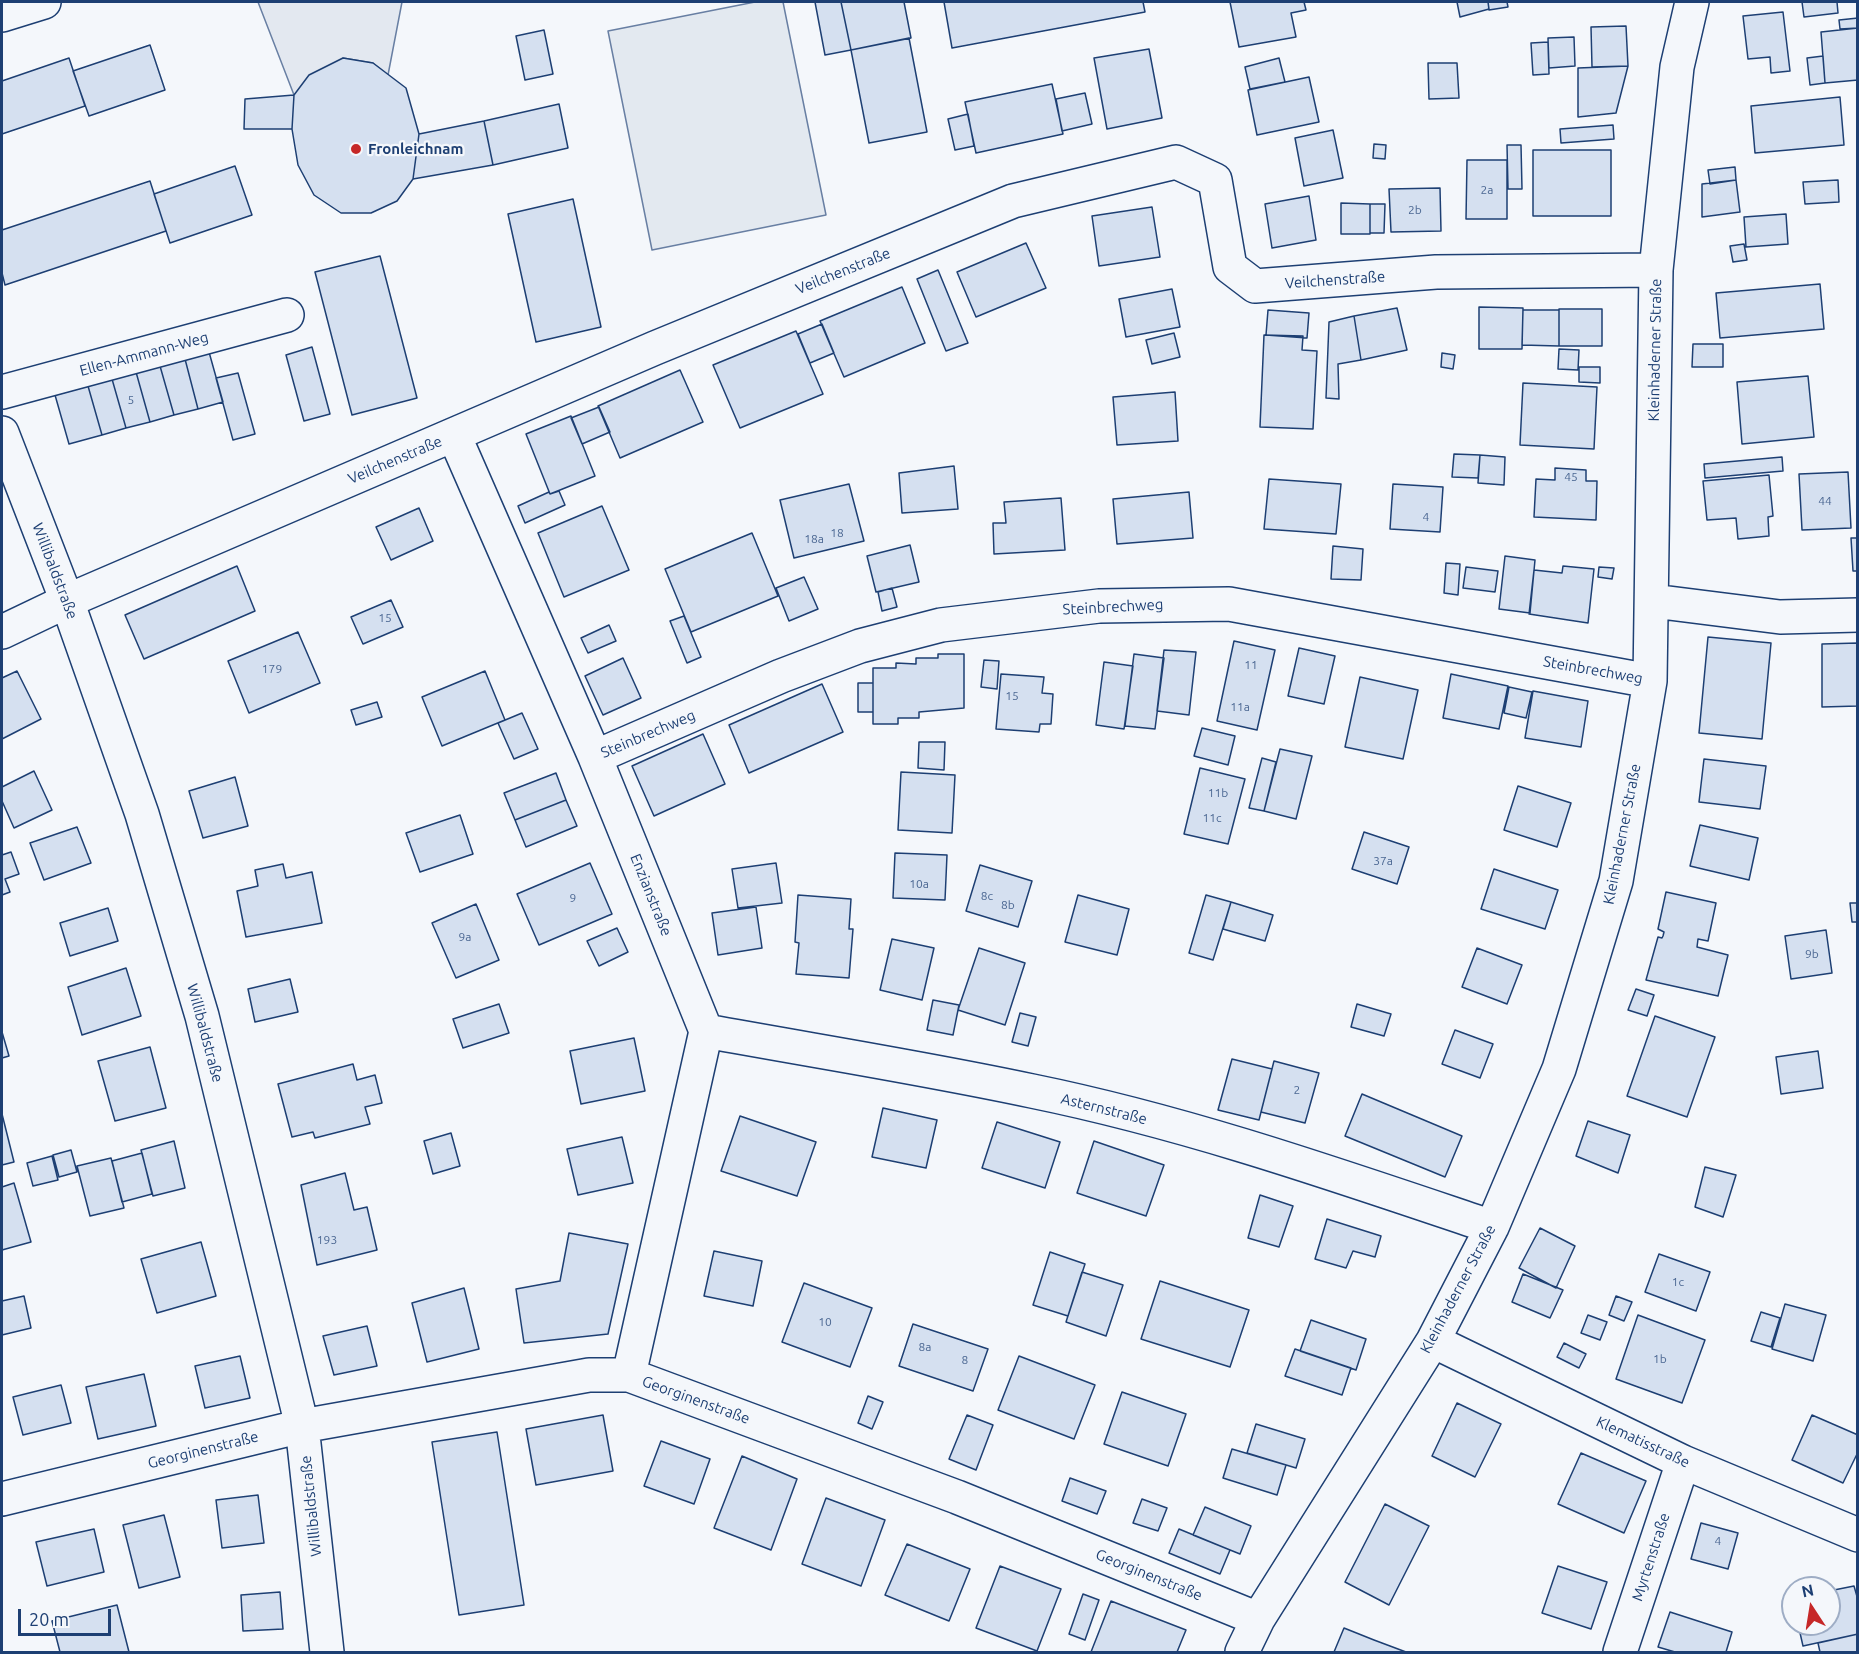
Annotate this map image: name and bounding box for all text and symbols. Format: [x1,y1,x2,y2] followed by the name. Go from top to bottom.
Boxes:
[368,140,463,158] place label: Fronleichnam
[349,142,363,156] marker: Fronleichnam
[1481,183,1493,197] house number: 2a
[1408,203,1422,217] house number: 2b
[793,244,893,298] street label: Veilchenstraße
[1284,268,1386,292] street label: Veilchenstraße
[1645,278,1665,422] street label: Kleinhaderner Straße
[78,328,210,380] street label: Ellen-Ammann-Weg
[128,393,134,407] house number: 5
[345,432,445,488] street label: Veilchenstraße
[1564,470,1578,484] house number: 45
[1818,494,1832,508] house number: 44
[1423,510,1429,524] house number: 4
[28,520,82,622] street label: Willibaldstraße
[830,526,844,540] house number: 18
[804,532,824,546] house number: 18a
[1062,595,1164,619] street label: Steinbrechweg
[378,611,392,625] house number: 15
[1542,652,1644,688] street label: Steinbrechweg
[1244,658,1258,672] house number: 11
[262,662,282,676] house number: 179
[1005,689,1019,703] house number: 15
[1230,700,1250,714] house number: 11a
[598,706,698,762] street label: Steinbrechweg
[1600,762,1644,906] street label: Kleinhaderner Straße
[1208,786,1228,800] house number: 11b
[1202,811,1222,825] house number: 11c
[626,851,676,939] street label: Enzianstraße
[1373,854,1393,868] house number: 37a
[909,877,929,891] house number: 10a
[981,889,993,903] house number: 8c
[570,891,576,905] house number: 9
[1001,898,1015,912] house number: 8b
[459,930,471,944] house number: 9a
[1805,947,1819,961] house number: 9b
[183,982,227,1084] street label: Willibaldstraße
[1294,1083,1300,1097] house number: 2
[1059,1090,1149,1128] street label: Asternstraße
[1416,1222,1500,1356] street label: Kleinhaderner Straße
[317,1233,337,1247] house number: 193
[1672,1275,1684,1289] house number: 1c
[818,1315,832,1329] house number: 10
[919,1340,931,1354] house number: 8a
[1653,1352,1667,1366] house number: 1b
[962,1353,968,1367] house number: 8
[640,1372,752,1428] street label: Georginenstraße
[1593,1412,1693,1472] street label: Klematisstraße
[146,1428,260,1472] street label: Georginenstraße
[297,1455,325,1557] street label: Willibaldstraße
[1628,1511,1674,1603] street label: Myrtenstraße
[1715,1534,1721,1548] house number: 4
[1093,1545,1205,1605] street label: Georginenstraße
[1781,1576,1841,1636] north arrow
[1800,1580,1815,1600] text: N
[21,1597,114,1635] scale bar
[29,1609,69,1629] text: 20 m

